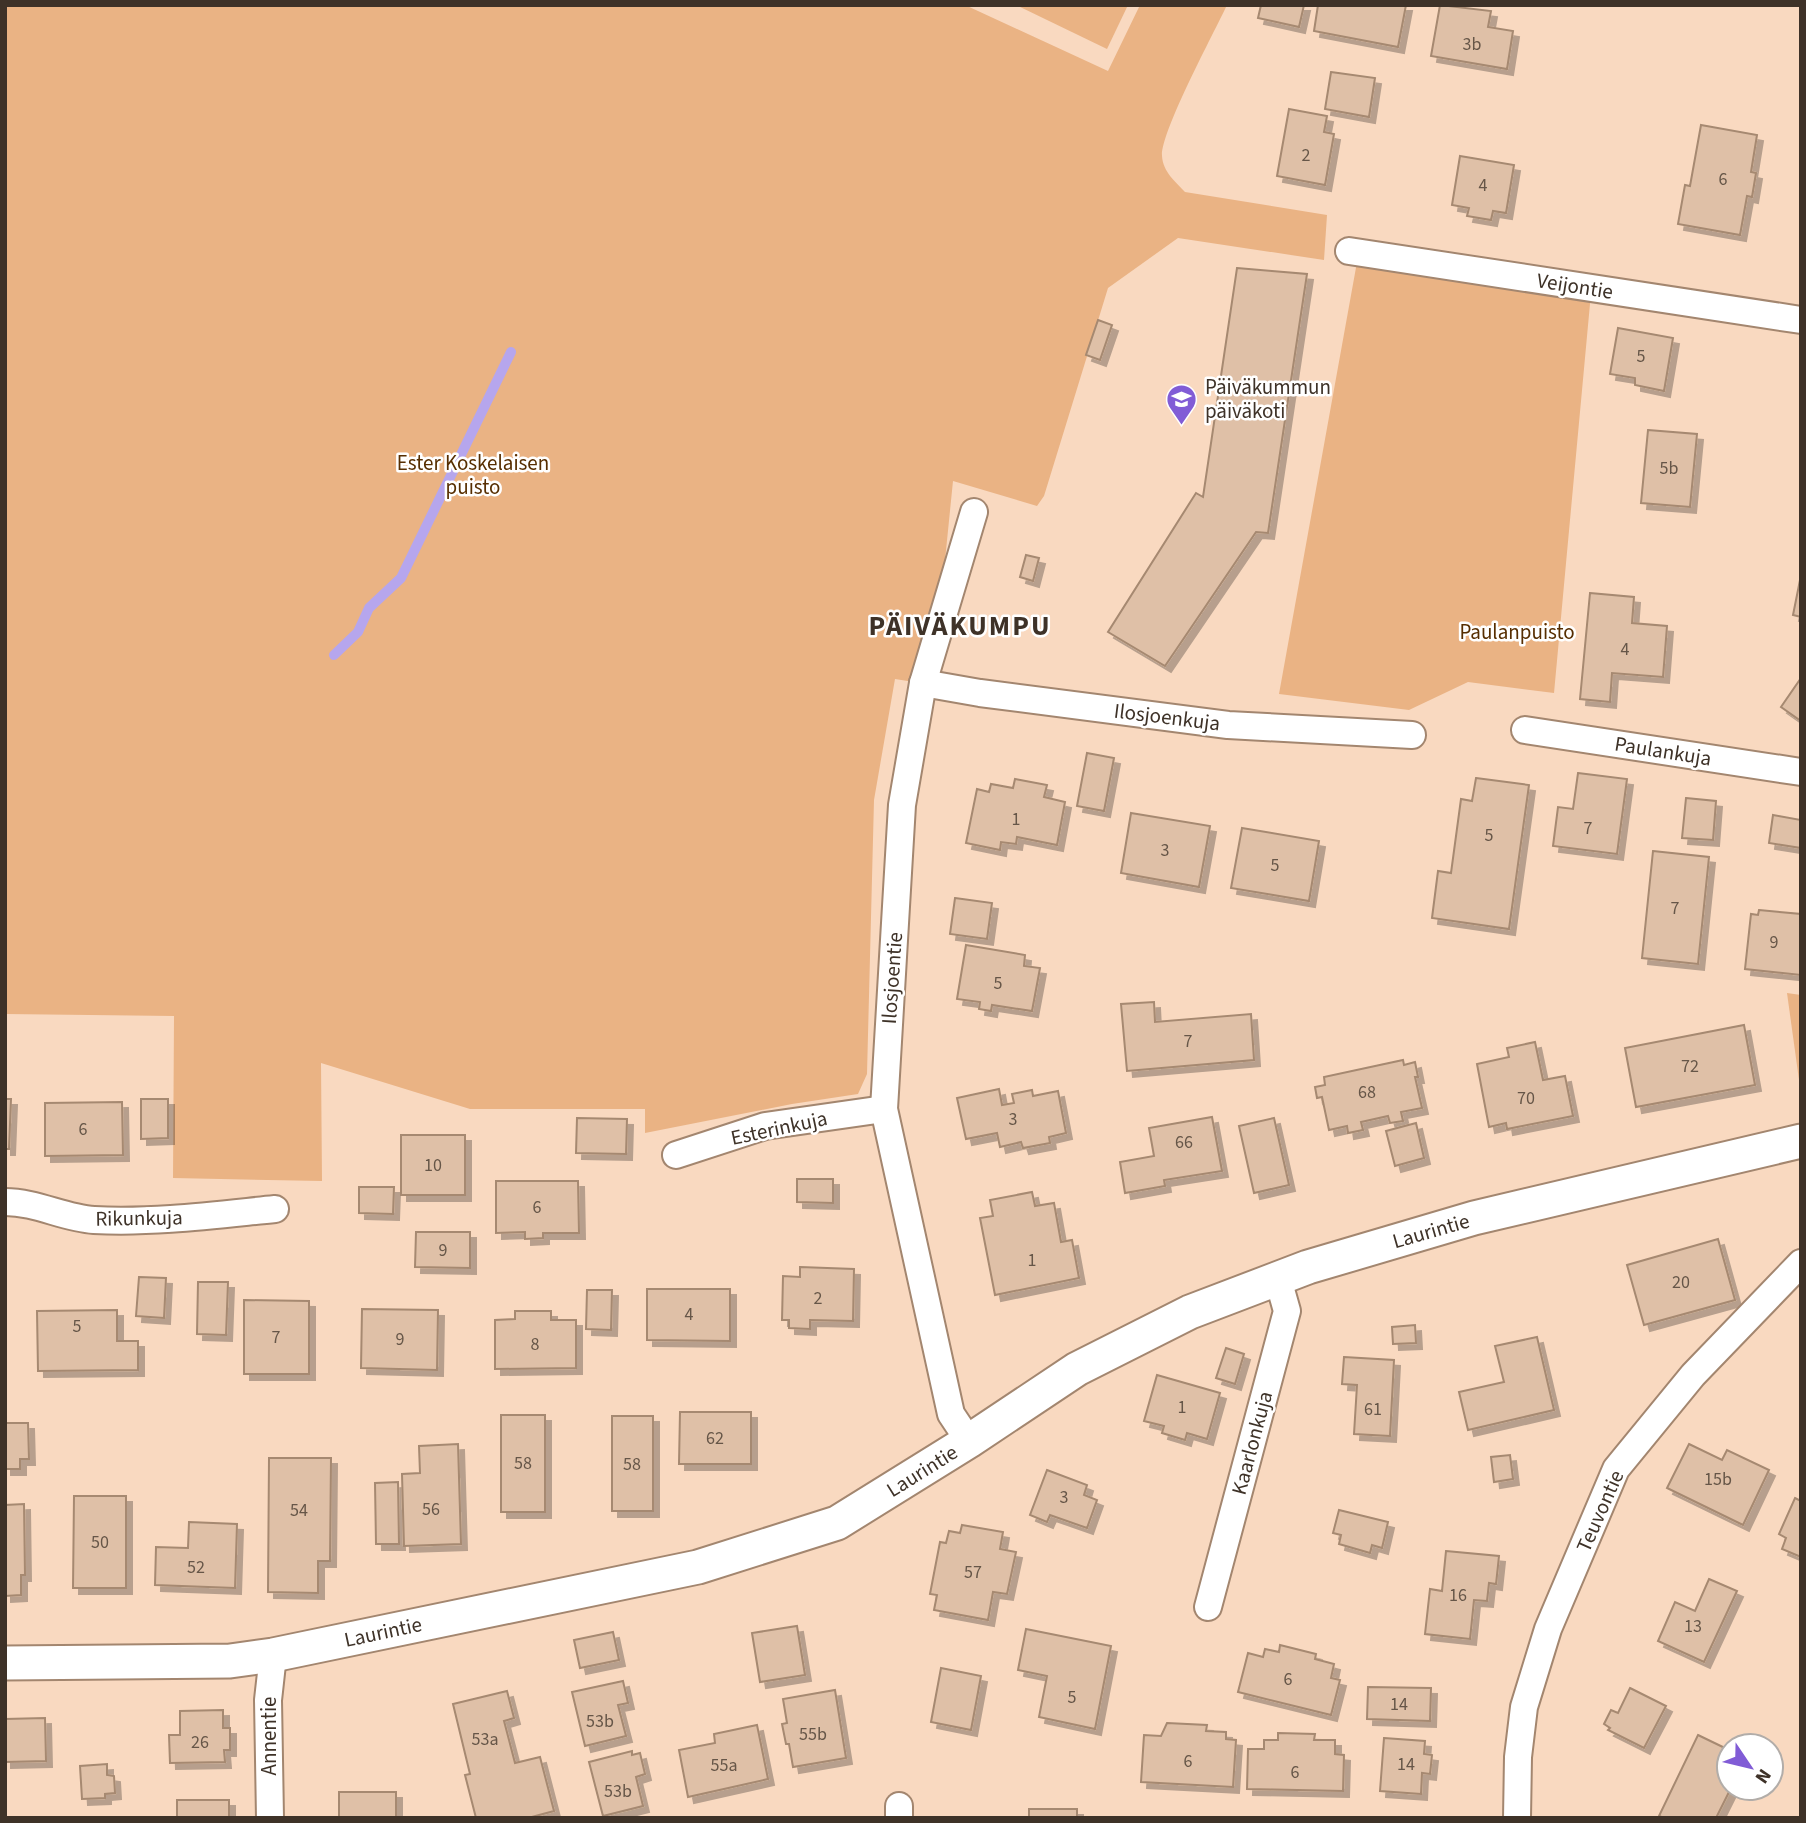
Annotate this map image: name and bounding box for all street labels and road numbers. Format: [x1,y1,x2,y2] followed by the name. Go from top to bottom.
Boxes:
[1535,265,1615,307] street label: Veijontie
[1112,696,1222,738] street label: Ilosjoenkuja
[1612,729,1714,773] street label: Paulankuja
[874,931,910,1025] street label: Ilosjoentie
[728,1103,830,1153] street label: Esterinkuja
[95,1202,183,1234] street label: Rikunkuja
[1389,1206,1473,1256] street label: Laurintie
[1224,1388,1280,1498] street label: Kaarlonkuja
[881,1437,963,1505] street label: Laurintie
[1569,1465,1631,1557] street label: Teuvontie
[341,1609,425,1655] street label: Laurintie
[254,1697,284,1775] street label: Annentie

